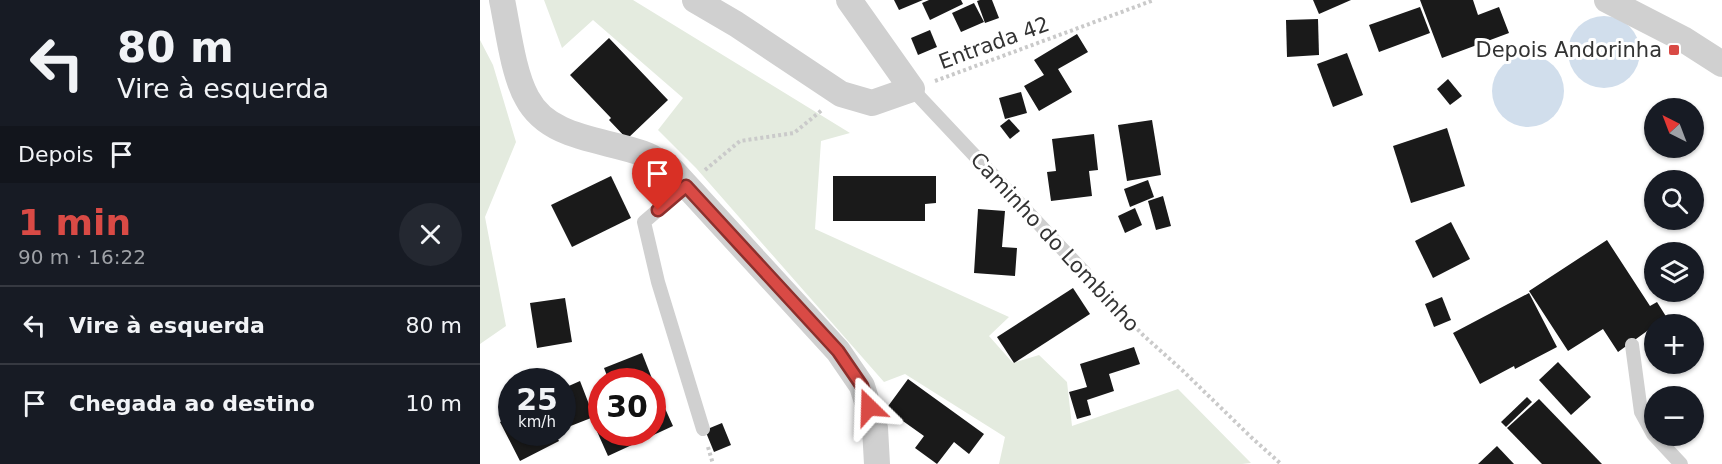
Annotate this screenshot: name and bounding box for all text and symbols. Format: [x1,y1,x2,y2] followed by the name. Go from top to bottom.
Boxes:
[935,12,1053,74] street label: Entrada 42
[117,23,234,72] text: 80 m
[18,24,96,102] icon: left
[1475,38,1662,62] place label: Depois Andorinha
[1667,43,1681,57] marker: Depois Andorinha
[117,73,329,104] text: Vire à esquerda
[1644,98,1704,158] north arrow
[1644,98,1704,446] map controls
[105,138,138,171] icon: arrive
[18,142,93,167] text: Depois
[966,147,1144,337] street label: Caminho do Lombinho
[632,148,683,210] pin
[641,157,674,190] icon: arrive
[1644,170,1704,230] button: search
[18,202,131,243] text: 1 min
[399,203,462,266] button: close
[1644,242,1704,302] button: layers
[18,245,146,269] text: 90 m · 16:22
[18,309,51,342] icon: left
[69,313,265,338] text: Vire à esquerda
[406,313,462,338] text: 80 m
[1644,314,1704,374] button: +
[588,368,666,446] speed limit sign: 30
[837,375,901,439] position arrow
[516,382,558,417] text: 25
[1644,386,1704,446] button: −
[18,387,51,420] icon: arrive
[69,391,315,416] text: Chegada ao destino
[406,391,462,416] text: 10 m
[518,413,556,431] text: km/h

